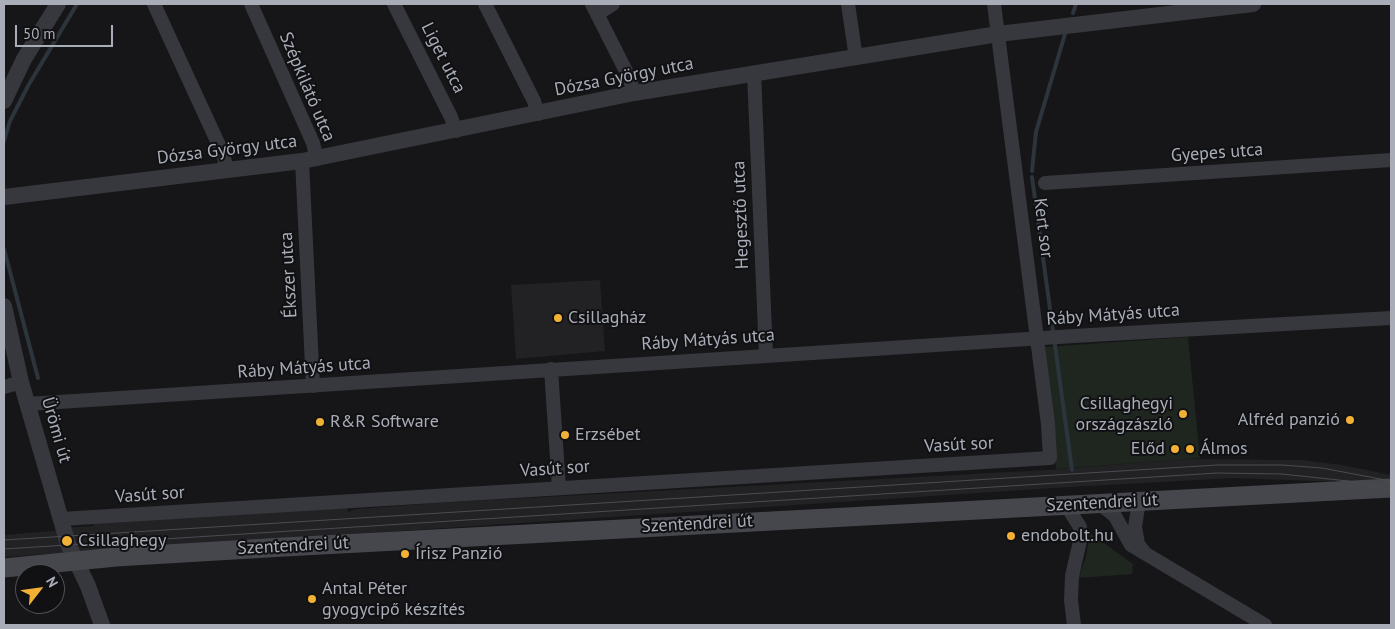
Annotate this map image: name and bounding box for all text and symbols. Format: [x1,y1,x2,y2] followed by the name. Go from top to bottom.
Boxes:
[18,15,115,47] scale bar
[416,19,470,97] street label: Liget utca
[23,24,56,43] text: 50 m
[274,29,340,145] street label: Szépkilátó utca
[553,53,695,101] street label: Dózsa György utca
[156,131,298,169] street label: Dózsa György utca
[1170,139,1264,167] street label: Gyepes utca
[728,160,754,270] street label: Hegesztő utca
[1029,197,1057,259] street label: Kert sor
[276,231,302,319] street label: Ékszer utca
[1046,300,1180,330] street label: Ráby Mátyás utca
[568,307,646,329] place label: Csillagház
[552,312,564,324] marker: Csillagház
[641,325,775,355] street label: Ráby Mátyás utca
[237,353,371,383] street label: Ráby Mátyás utca
[1076,393,1173,436] place label: Csillaghegyi országzászló
[36,395,76,465] street label: Ürömi út
[1177,408,1189,420] marker: Csillaghegyi országzászló
[1238,409,1340,431] place label: Alfréd panzió
[330,411,439,433] place label: R&R Software
[1344,414,1356,426] marker: Alfréd panzió
[314,416,326,428] marker: R&R Software
[575,424,641,446] place label: Erzsébet
[559,429,571,441] marker: Erzsébet
[924,432,994,458] street label: Vasút sor
[1131,438,1165,460] place label: Előd
[1200,438,1248,460] place label: Álmos
[1169,443,1181,455] marker: Előd
[1184,443,1196,455] marker: Álmos
[519,456,591,482] street label: Vasút sor
[114,482,186,508] street label: Vasút sor
[1046,489,1158,517] street label: Szentendrei út
[641,510,753,538] street label: Szentendrei út
[1021,525,1114,547] place label: endobolt.hu
[78,530,166,552] place label: Csillaghegy
[1005,530,1017,542] marker: endobolt.hu
[237,532,349,560] street label: Szentendrei út
[60,534,74,548] marker: Csillaghegy
[415,543,502,565] place label: Írisz Panzió
[399,548,411,560] marker: Írisz Panzió
[15,564,65,614] north arrow
[42,574,62,590] text: N
[322,578,465,620] place label: Antal Péter gyogycipő készítés
[306,593,318,605] marker: Antal Péter gyogycipő készítés

